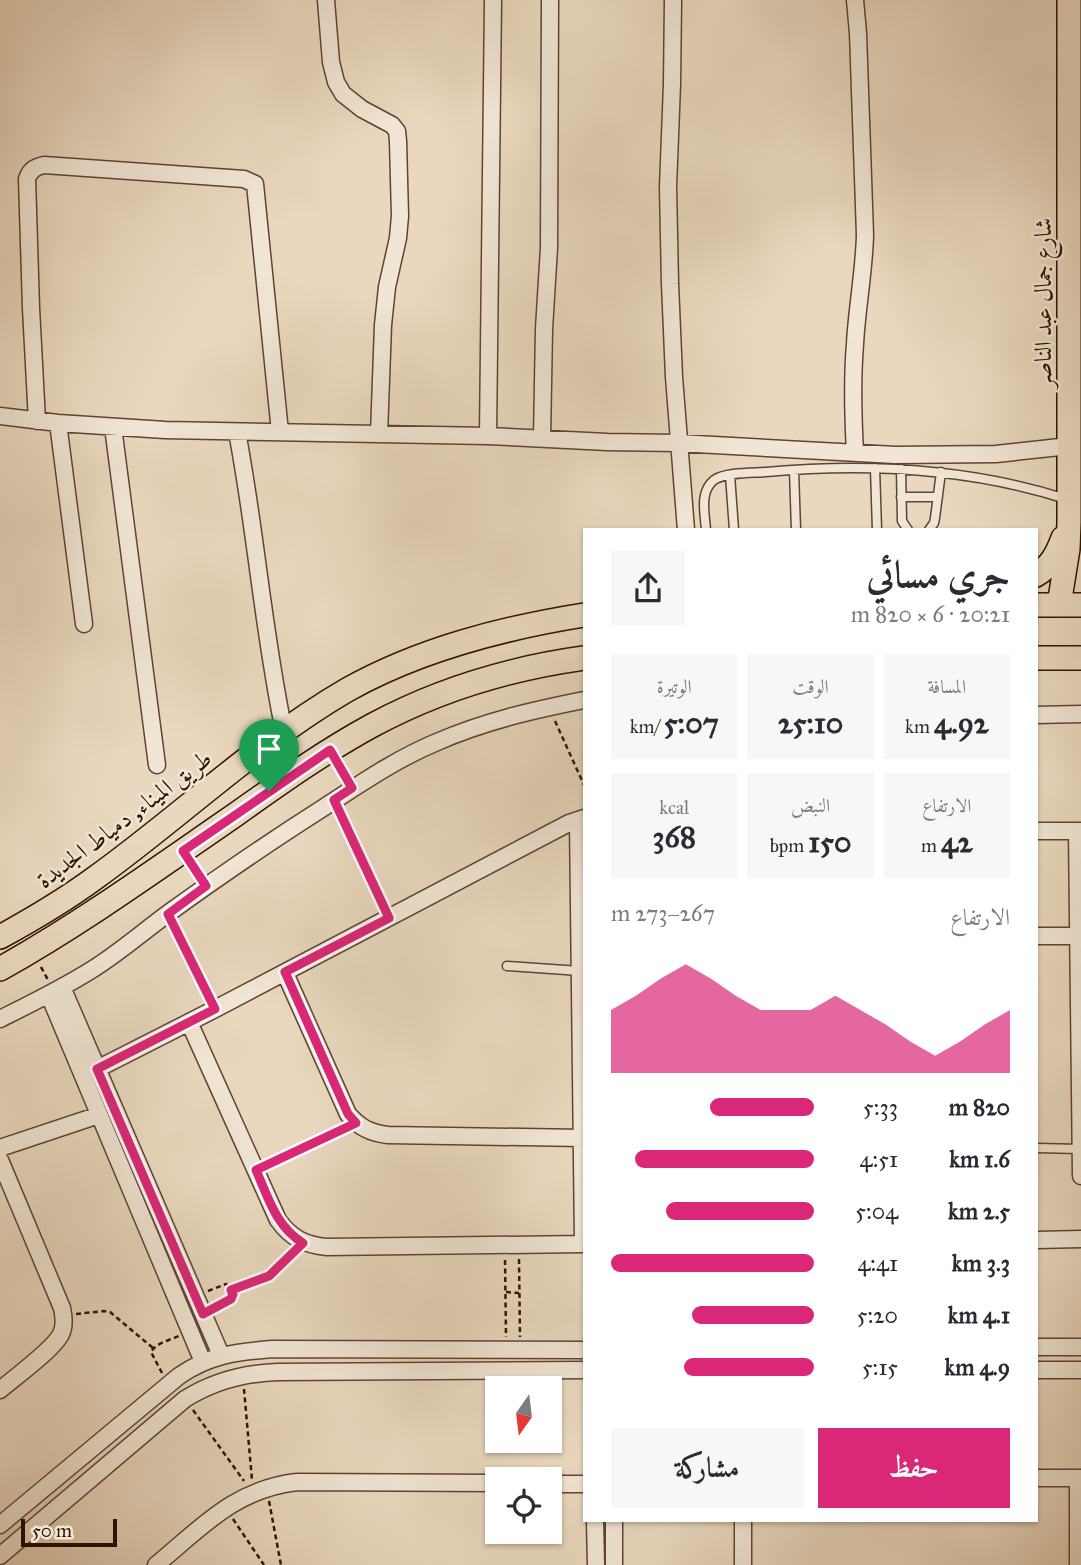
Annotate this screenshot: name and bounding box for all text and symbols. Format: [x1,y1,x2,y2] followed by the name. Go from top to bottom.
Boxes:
[1028,218,1063,391] street label: شارع جمال عبد الناصر
[611,551,685,625] button: share
[866,551,1010,597] text: جري مسائي
[851,600,1010,628] text: 20:21 · 6 × 820 m
[657,675,692,698] text: الوتيرة
[792,675,829,698] text: الوقت
[927,675,966,698] text: المسافة
[664,705,719,741] text: 5:07
[778,705,843,741] text: 25:10
[934,705,989,741] text: 4.92
[630,715,664,738] text: /km
[905,715,934,738] text: km
[239,719,299,791] pin
[250,730,288,768] icon: arrive
[30,743,218,895] street label: طريق الميناء, دمياط الجديدة
[791,794,830,817] text: النبض
[922,794,971,817] text: الارتفاع
[659,796,689,819] text: kcal
[653,819,696,855] text: 368
[808,824,851,860] text: 150
[941,824,973,860] text: 42
[770,834,808,857] text: bpm
[921,834,941,857] text: m
[611,899,715,927] text: 267–273 m
[950,903,1010,931] text: الارتفاع
[863,1093,898,1121] text: 5:33
[949,1093,1010,1121] text: 820 m
[860,1145,898,1173] text: 4:51
[949,1145,1010,1173] text: 1.6 km
[855,1197,898,1225] text: 5:04
[948,1197,1010,1225] text: 2.5 km
[857,1249,898,1277] text: 4:41
[952,1249,1010,1277] text: 3.3 km
[857,1301,898,1329] text: 5:20
[948,1301,1010,1329] text: 4.1 km
[862,1353,898,1381] text: 5:15
[945,1353,1010,1381] text: 4.9 km
[485,1376,562,1452] north arrow
[485,1376,562,1544] map controls
[611,1428,804,1508] button: مشاركة
[818,1428,1010,1508] button: حفظ
[485,1467,562,1544] button: locate
[21,1516,117,1548] scale bar
[32,1519,72,1542] text: 50 m

